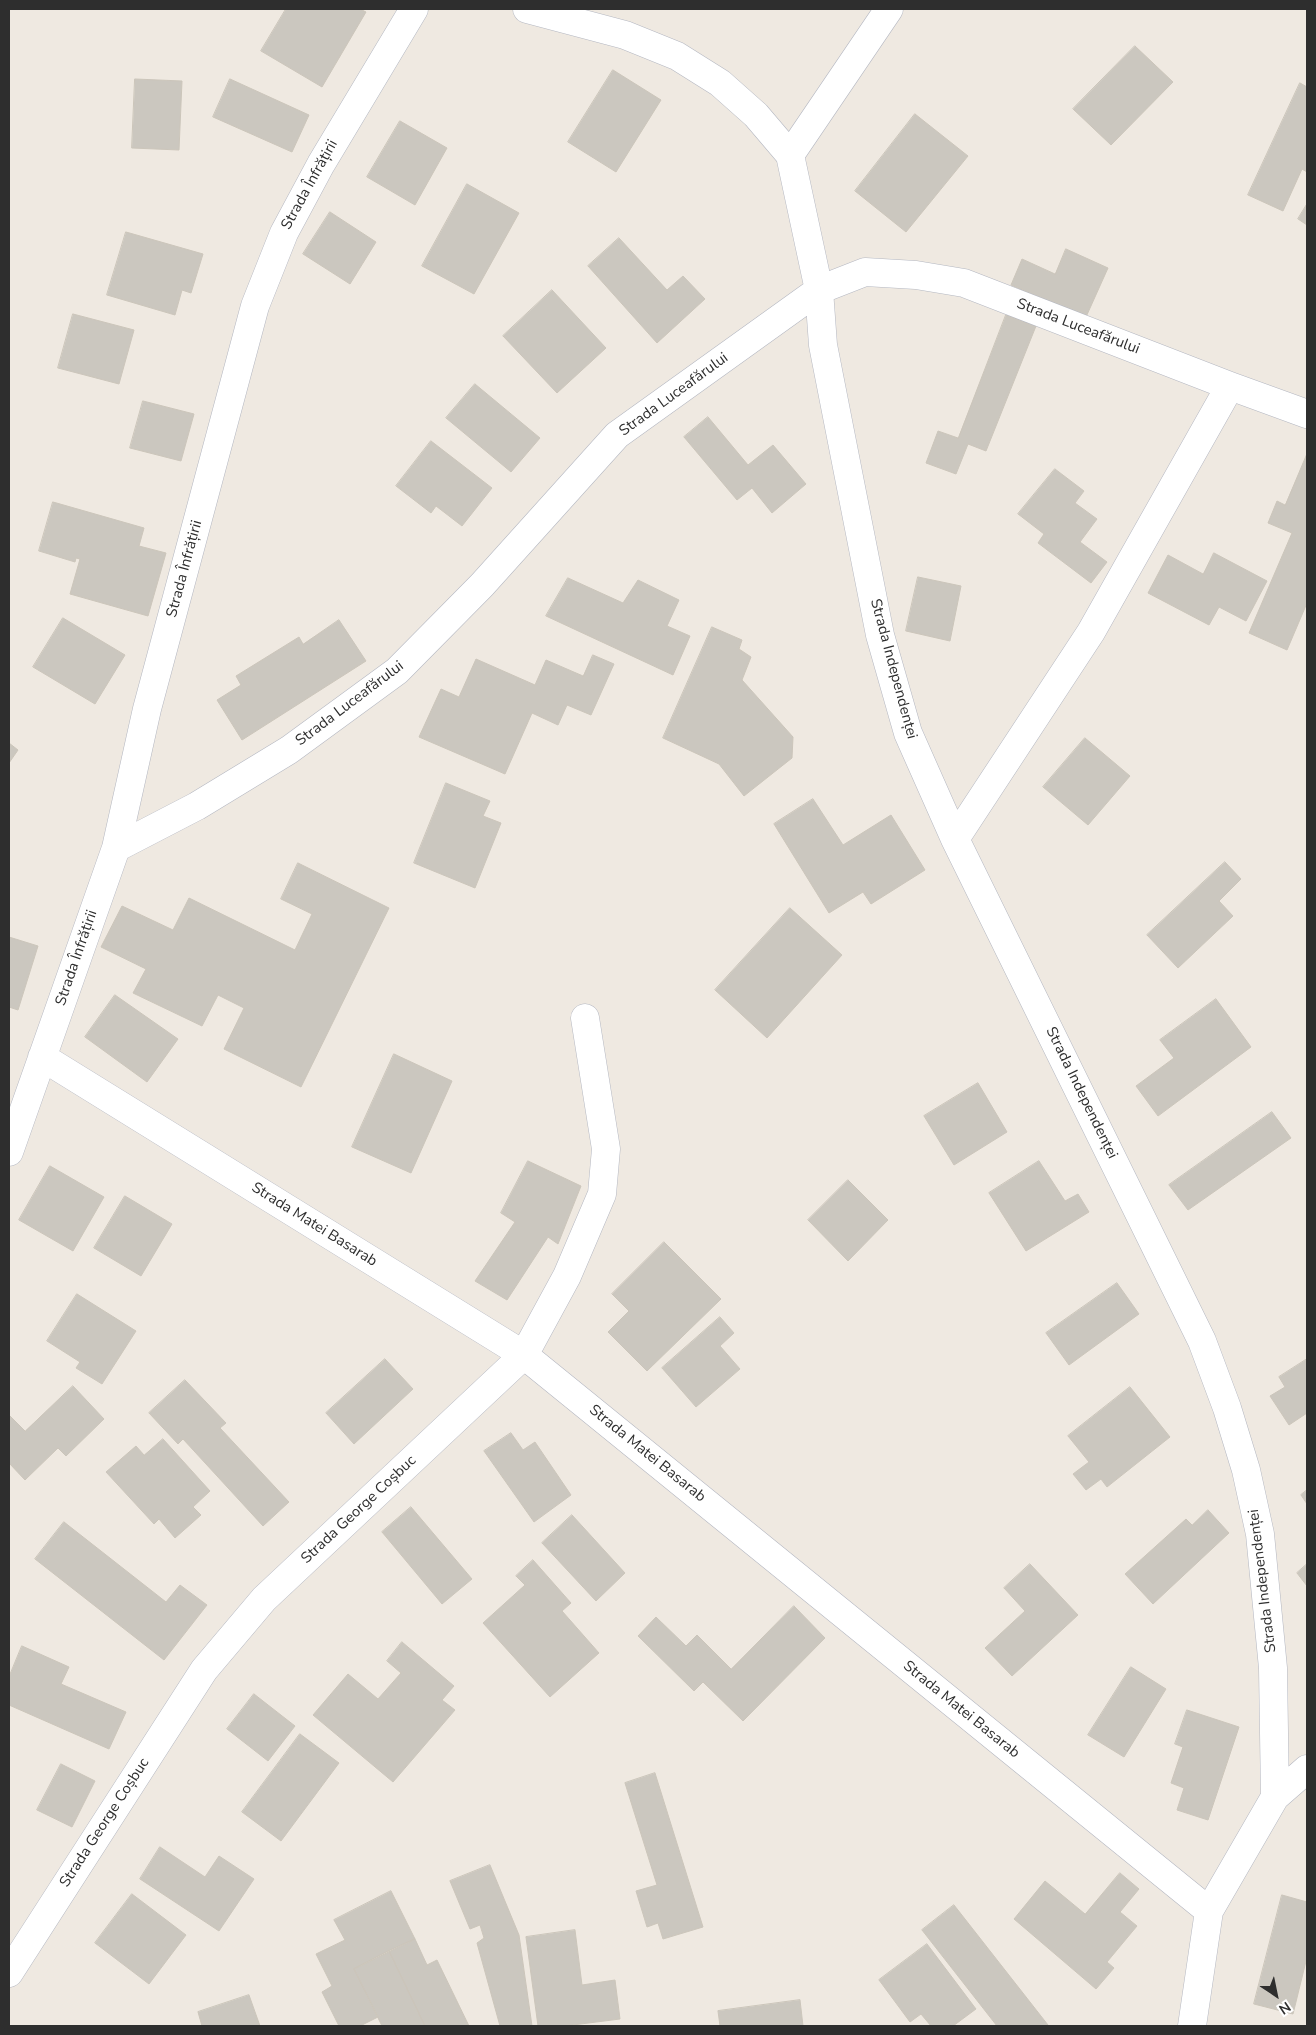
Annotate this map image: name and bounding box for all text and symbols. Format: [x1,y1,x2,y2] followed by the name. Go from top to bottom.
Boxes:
[278,137,342,233] street label: Strada Înfrățirii
[1014,295,1142,359] street label: Strada Luceafărului
[616,349,732,441] street label: Strada Luceafărului
[163,518,207,620] street label: Strada Înfrățirii
[866,597,920,741] street label: Strada Independenței
[293,658,407,750] street label: Strada Luceafărului
[52,908,102,1008] street label: Strada Înfrățirii
[1041,1024,1121,1162] street label: Strada Independenței
[248,1179,380,1271] street label: Strada Matei Basarab
[585,1401,709,1507] street label: Strada Matei Basarab
[298,1452,420,1568] street label: Strada George Coșbuc
[1245,1508,1281,1654] street label: Strada Independenței
[899,1657,1023,1763] street label: Strada Matei Basarab
[56,1755,154,1891] street label: Strada George Coșbuc
[1251,1970,1301,2020] north arrow
[1275,1997,1294,2019] text: N

